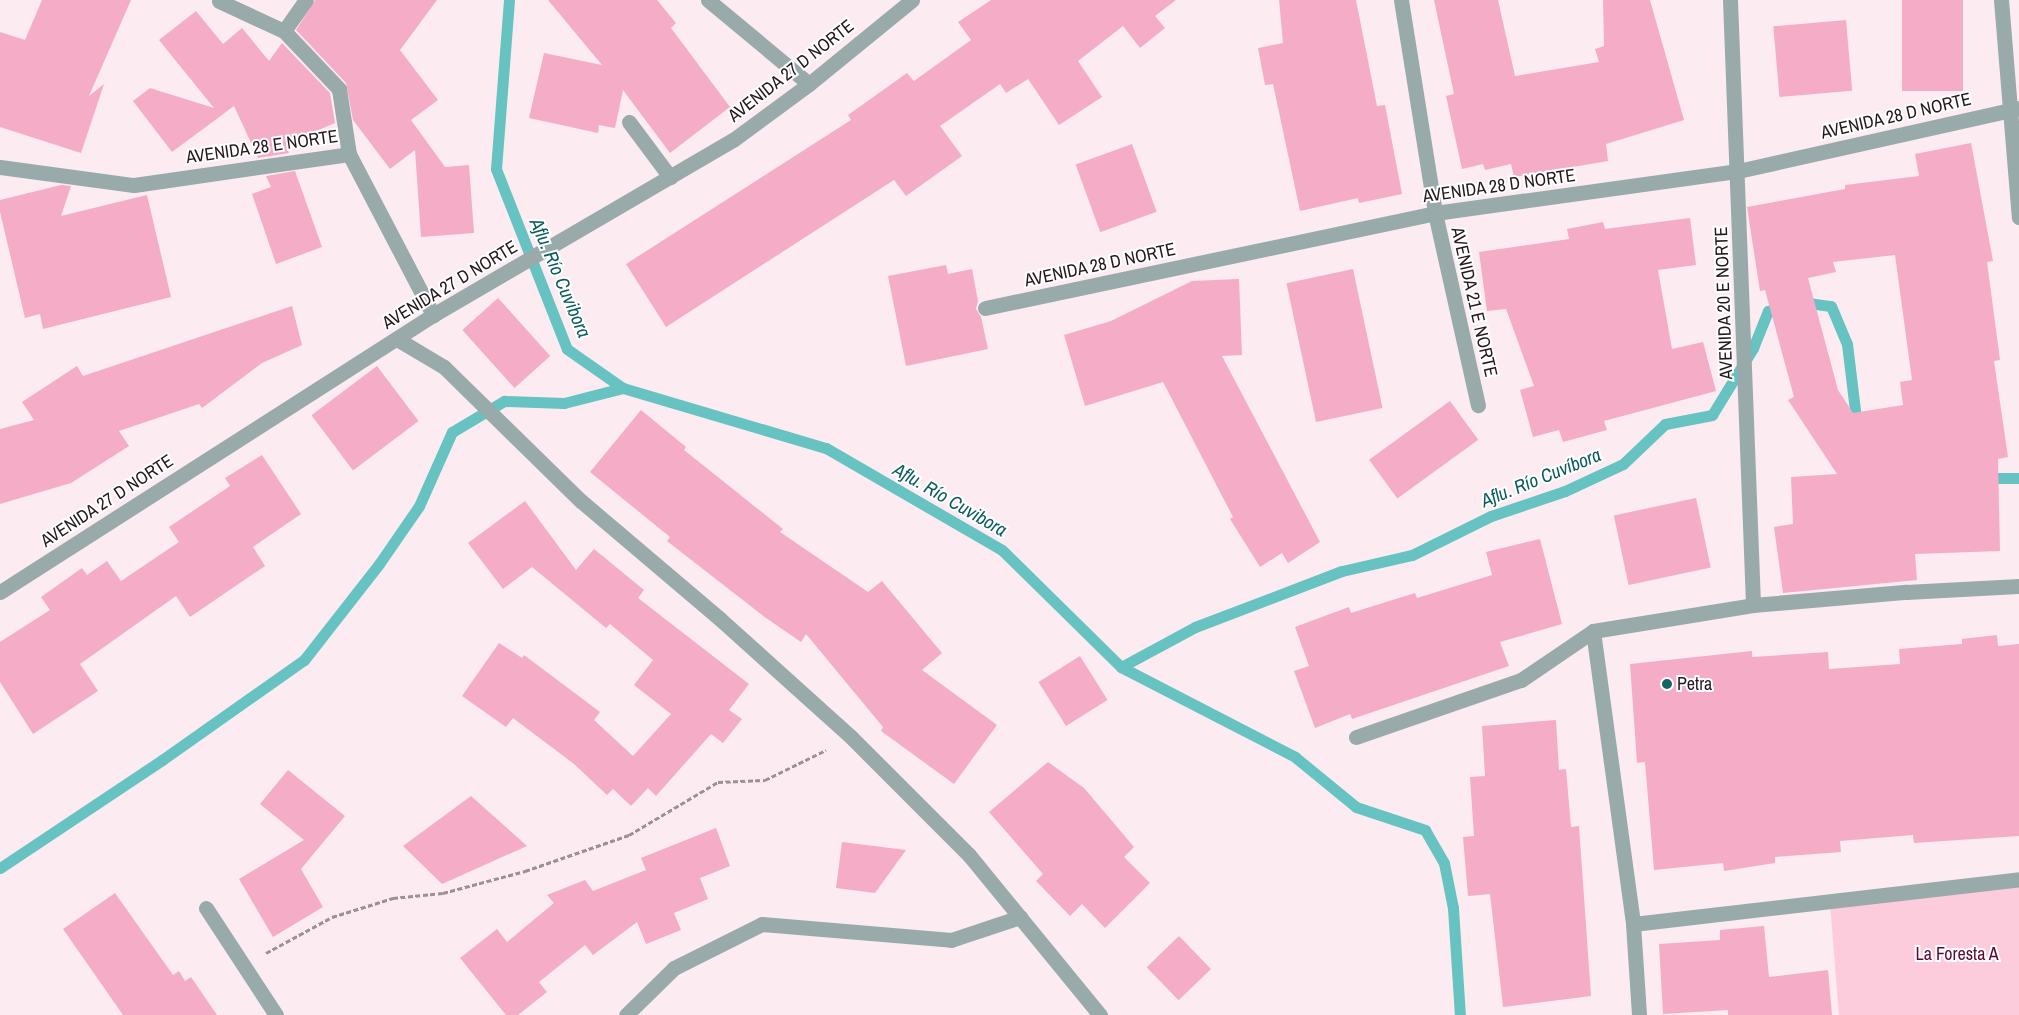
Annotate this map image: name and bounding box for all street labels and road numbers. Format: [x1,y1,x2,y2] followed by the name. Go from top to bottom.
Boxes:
[723,15,859,127] street label: AVENIDA 27 D NORTE
[1818,88,1974,144] street label: AVENIDA 28 D NORTE
[184,126,340,168] street label: AVENIDA 28 E NORTE
[1421,165,1577,207] street label: AVENIDA 28 D NORTE
[1446,225,1502,379] street label: AVENIDA 21 E NORTE
[1711,226,1737,380] street label: AVENIDA 20 E NORTE
[378,236,522,334] street label: AVENIDA 27 D NORTE
[1022,238,1178,292] street label: AVENIDA 28 D NORTE
[36,450,178,552] street label: AVENIDA 27 D NORTE

